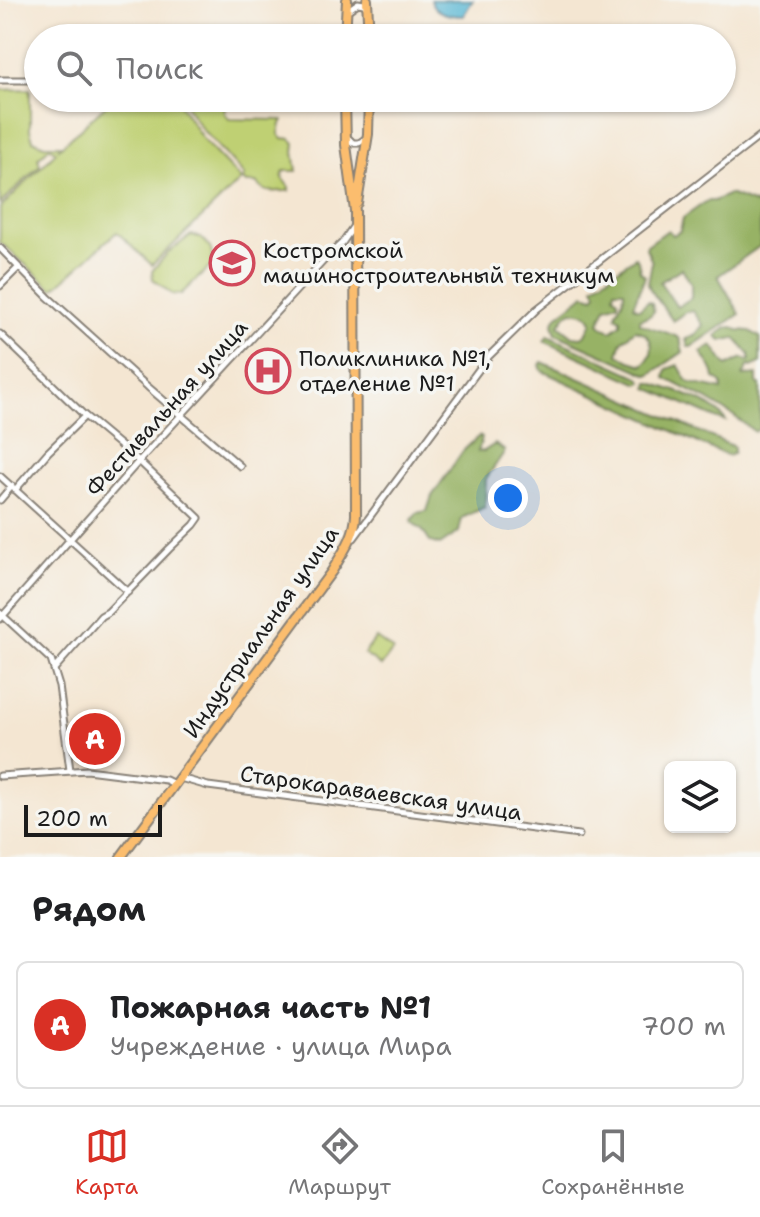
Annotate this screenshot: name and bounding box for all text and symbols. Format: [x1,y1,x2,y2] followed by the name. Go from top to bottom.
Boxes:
[24,24,736,112] search box
[52,46,96,90] icon: search
[116,48,204,89] text: Поиск
[263,236,614,290] place label: Костромской машиностроительный техникум
[208,239,256,287] school or university icon: Костромской машиностроительный техникум
[80,313,254,503] street label: Фестивальная улица
[299,344,491,398] place label: Поликлиника №1, отделение №1
[244,347,292,395] hospital icon: Поликлиника №1, отделение №1
[488,478,528,518] your location
[177,520,345,744] street label: Индустриальная улица
[69,709,121,769] pin: A
[238,759,524,827] street label: Старокараваевская улица
[664,761,736,833] map controls
[664,761,736,833] button: layers
[24,801,162,837] scale bar
[36,804,108,833] text: 200 m
[32,886,146,932] text: Рядом
[110,987,432,1028] text: Пожарная часть №1
[50,1008,70,1043] text: A
[641,1008,726,1043] text: 700 m
[110,1028,452,1063] text: Учреждение · улица Мира
[75,1124,138,1201] tab: Карта
[288,1124,391,1201] tab: Маршрут
[541,1124,685,1201] tab: Сохранённые

